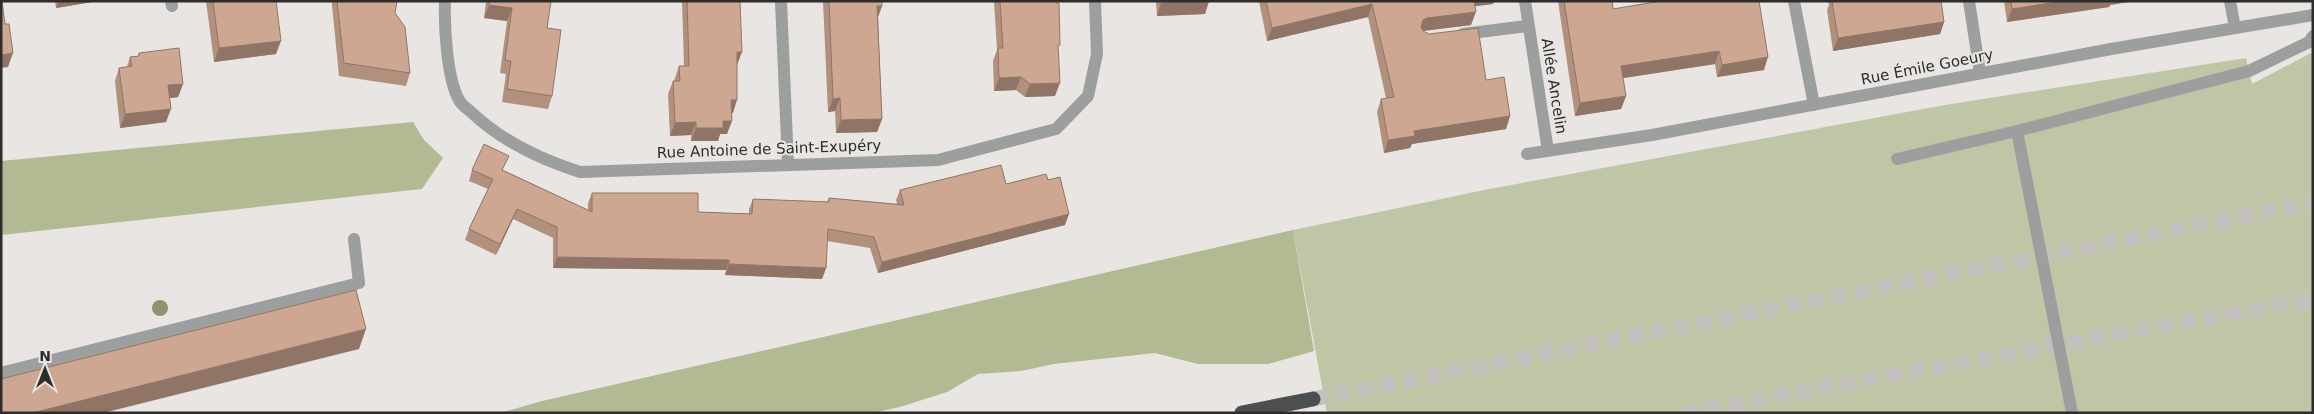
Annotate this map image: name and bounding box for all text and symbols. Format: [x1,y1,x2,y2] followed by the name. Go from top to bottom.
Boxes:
[1538,37,1570,135] street label: Allée Ancelin
[1859,44,1995,89] street label: Rue Émile Goeury
[656,136,882,162] street label: Rue Antoine de Saint-Exupéry
[20,344,70,394] north arrow
[39,348,51,364] text: N

